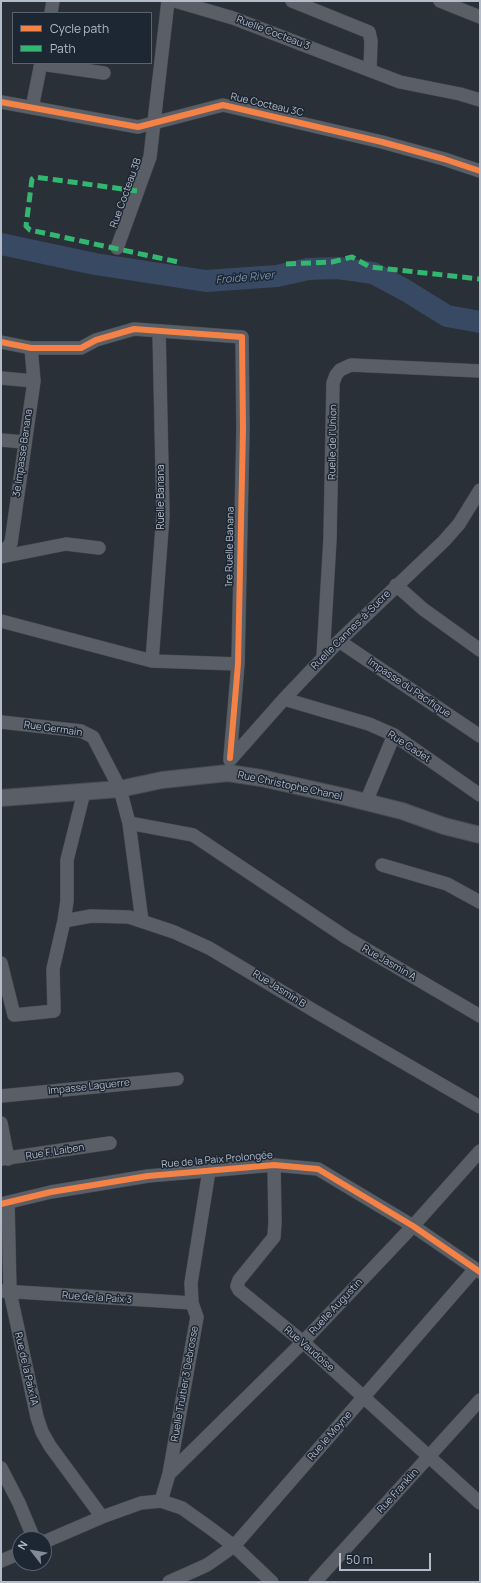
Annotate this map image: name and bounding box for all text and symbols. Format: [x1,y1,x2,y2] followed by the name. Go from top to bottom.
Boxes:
[12,12,152,64] legend
[235,13,311,53] street label: Ruelle Cocteau 3
[50,20,109,37] text: Cycle path
[50,40,76,57] text: Path
[229,91,305,119] street label: Rue Cocteau 3C
[108,156,144,230] street label: Rue Cocteau 3B
[215,269,275,287] water label: Froide River
[326,404,340,480] street label: Ruelle de l'Union
[11,408,35,498] street label: 3e Impasse Banana
[155,464,167,530] street label: Ruelle Banana
[223,507,237,587] street label: 1re Ruelle Banana
[309,588,393,672] street label: Ruelle Cannes-à-Sucre
[365,656,453,720] street label: Impasse du Pacifique
[23,719,83,739] street label: Rue Germain
[385,729,433,765] street label: Rue Cadet
[237,769,343,803] street label: Rue Christophe Chanel
[360,943,418,983] street label: Rue Jasmin A
[250,968,308,1010] street label: Rue Jasmin B
[48,1077,130,1097] street label: Impasse Laguerre
[25,1141,85,1163] street label: Rue F. Laiben
[161,1149,273,1171] street label: Rue de la Paix Prolongée
[307,1276,365,1338] street label: Ruelle Augustin
[62,1290,132,1306] street label: Rue de la Paix 3
[282,1324,336,1374] street label: Rue Vaudoise
[169,1325,201,1443] street label: Ruelle Truitier 3 Debrosse
[12,1331,40,1407] street label: Rue de la Paix 1A
[305,1409,355,1463] street label: Rue le Moyne
[375,1466,421,1516] street label: Rue Franklin
[12,1531,52,1571] north arrow
[14,1538,31,1552] text: N
[341,1545,433,1571] scale bar
[346,1551,373,1568] text: 50 m

